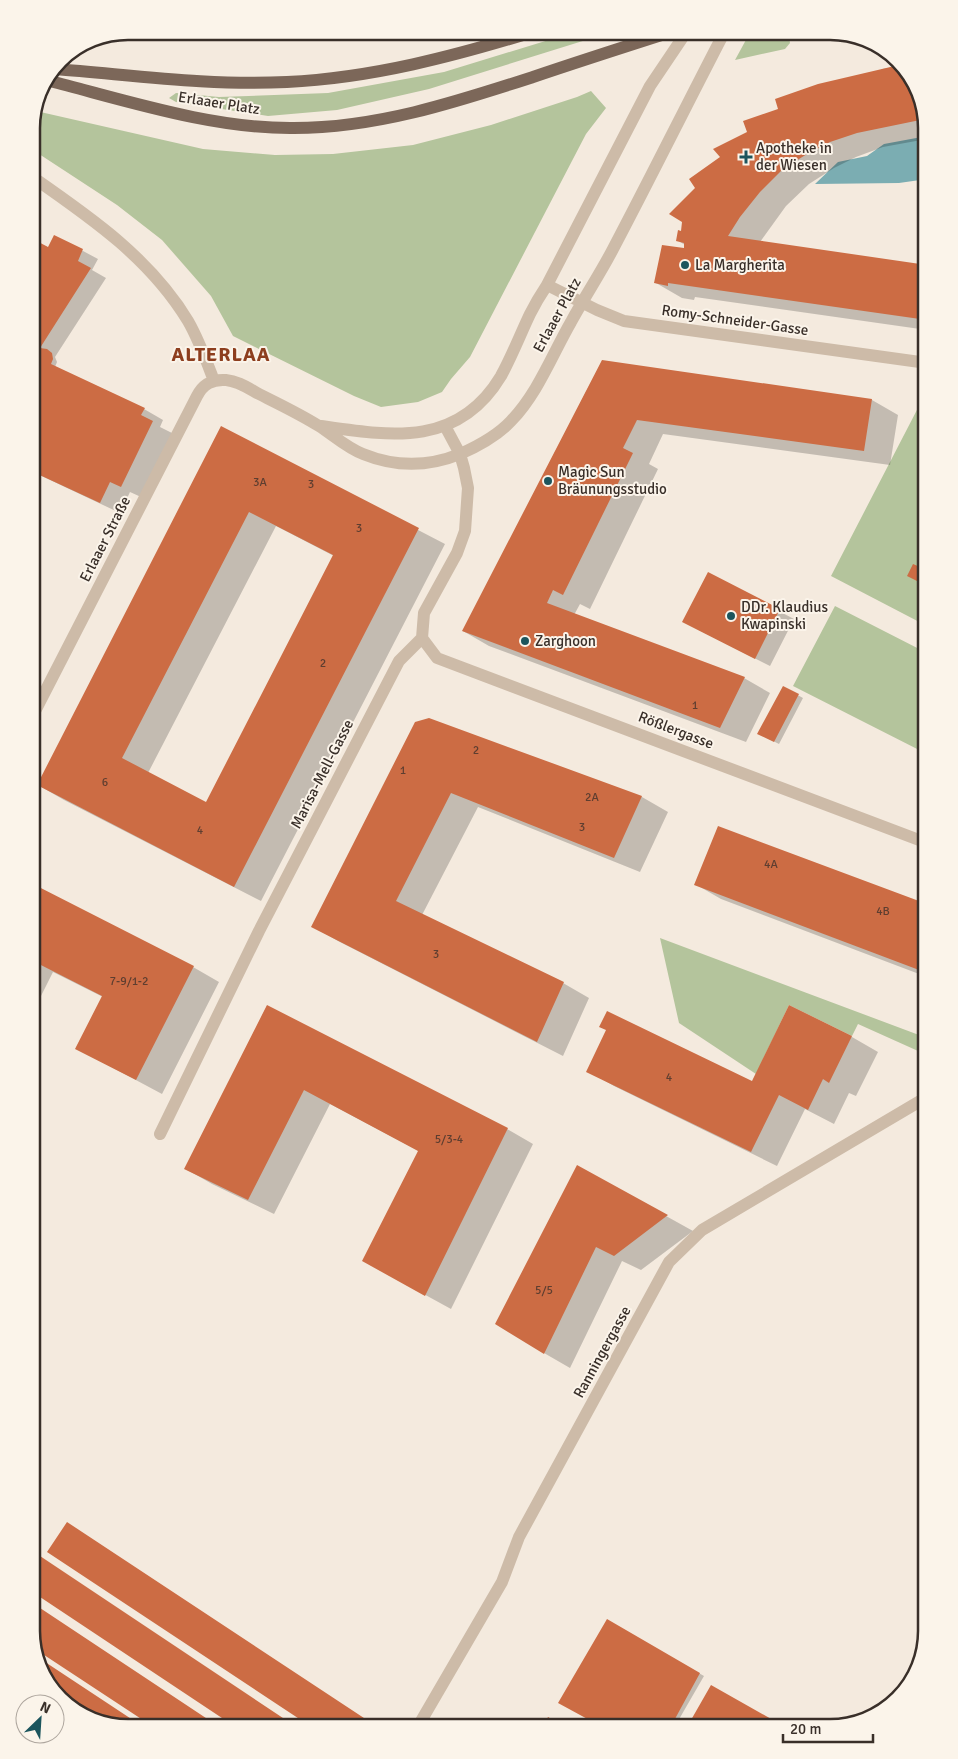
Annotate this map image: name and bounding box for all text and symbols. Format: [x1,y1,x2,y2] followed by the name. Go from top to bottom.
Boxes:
[177,88,261,118] street label: Erlaaer Platz
[756,139,832,174] place label: Apotheke in der Wiesen
[740,151,752,163] marker: Apotheke in der Wiesen
[695,256,785,274] place label: La Margherita
[679,259,691,271] marker: La Margherita
[529,274,585,355] street label: Erlaaer Platz
[660,301,810,339] street label: Romy-Schneider-Gasse
[171,342,271,367] district label: ALTERLAA
[558,463,667,498] place label: Magic Sun Bräunungsstudio
[253,475,268,490] house number: 3A
[542,475,554,487] marker: Magic Sun Bräunungsstudio
[308,477,314,492] house number: 3
[76,493,134,585] street label: Erlaaer Straße
[356,521,362,536] house number: 3
[741,598,829,633] place label: DDr. Klaudius Kwapinski
[725,610,737,622] marker: DDr. Klaudius Kwapinski
[535,632,596,650] place label: Zarghoon
[519,635,531,647] marker: Zarghoon
[320,656,326,671] house number: 2
[692,698,698,713] house number: 1
[636,707,716,753] street label: Rößlergasse
[287,716,357,832] street label: Marisa-Mell-Gasse
[473,743,479,758] house number: 2
[400,763,406,778] house number: 1
[102,775,108,790] house number: 6
[585,790,600,805] house number: 2A
[579,820,585,835] house number: 3
[197,823,204,838] house number: 4
[764,857,779,872] house number: 4A
[876,904,890,919] house number: 4B
[433,947,439,962] house number: 3
[110,974,148,989] house number: 7-9/1-2
[666,1070,673,1085] house number: 4
[435,1132,464,1147] house number: 5/3-4
[535,1283,553,1298] house number: 5/5
[569,1303,635,1401] street label: Ranningergasse
[15,1694,65,1744] north arrow
[37,1698,53,1717] text: N
[783,1712,873,1744] scale bar
[790,1720,821,1738] text: 20 m

